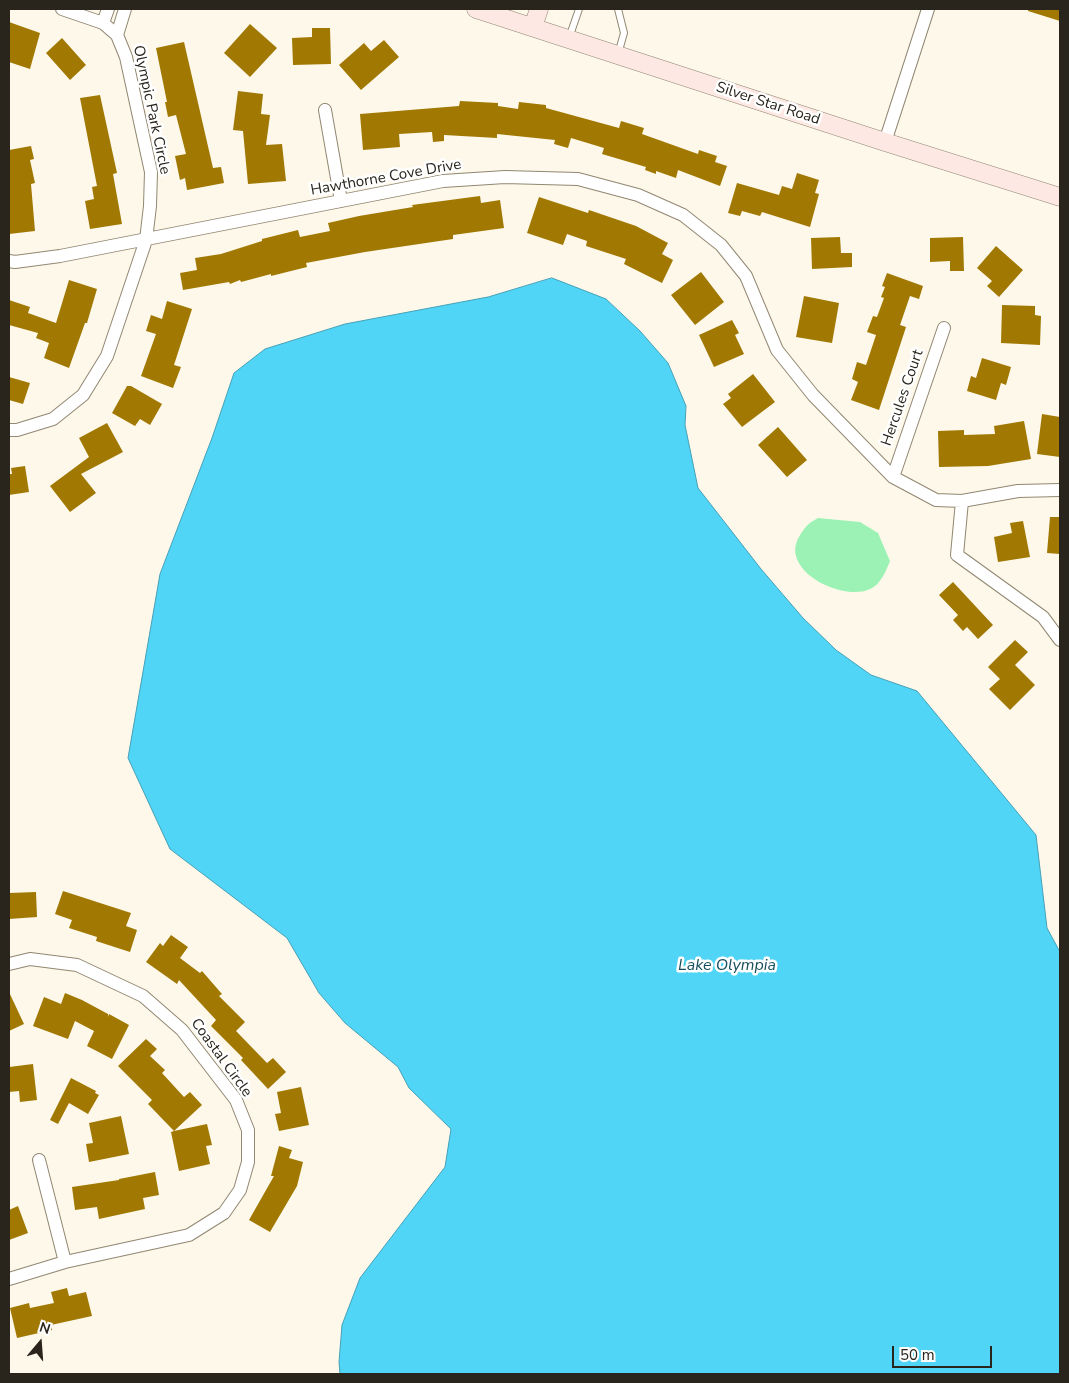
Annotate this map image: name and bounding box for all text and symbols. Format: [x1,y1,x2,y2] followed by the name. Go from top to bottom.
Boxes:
[129,44,173,176] street label: Olympic Park Circle
[714,79,822,129] street label: Silver Star Road
[309,156,463,200] street label: Hawthorne Cove Drive
[878,347,928,449] street label: Hercules Court
[678,956,776,976] water label: Lake Olympia
[186,1015,256,1101] street label: Coastal Circle
[15,1318,65,1368] north arrow
[37,1318,53,1339] text: N
[894,1336,994,1368] scale bar
[900,1345,935,1365] text: 50 m

